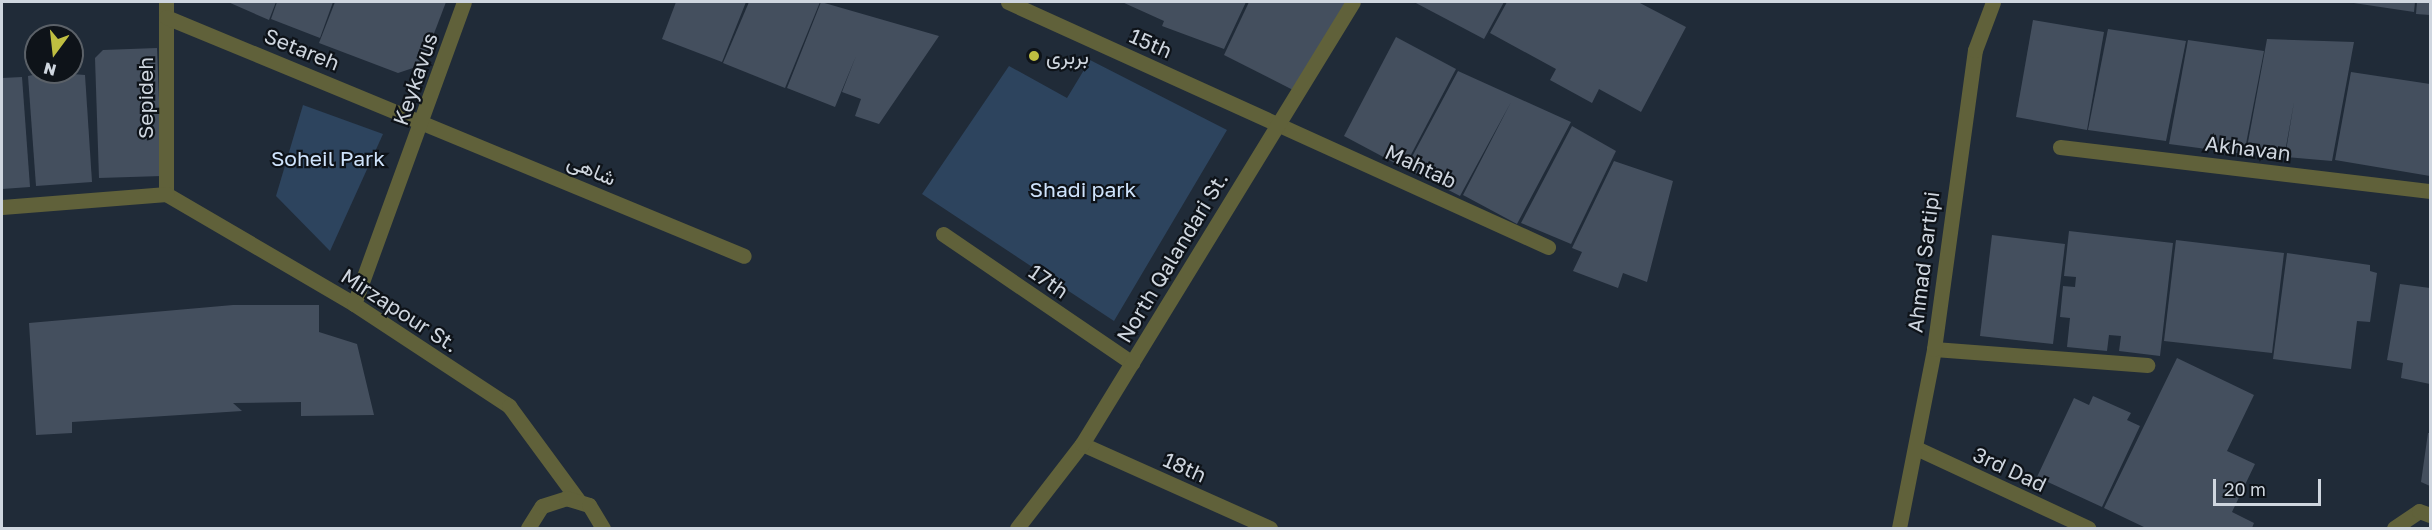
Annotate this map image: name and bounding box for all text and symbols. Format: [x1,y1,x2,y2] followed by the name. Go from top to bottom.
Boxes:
[261,23,343,75] street label: Setareh
[1126,23,1176,63] street label: 15th
[24,24,84,84] north arrow
[387,29,443,129] street label: Keykavus
[1046,43,1089,69] place label: بربری
[1027,49,1041,63] marker: بربری
[132,57,158,139] street label: Sepideh
[41,58,58,81] text: N
[2204,130,2292,166] street label: Akhavan
[1381,139,1461,193] street label: Mahtab
[271,145,385,171] park label: Soheil Park
[564,148,620,190] street label: شاهی
[1111,167,1233,347] street label: North Qalandari St.
[1030,176,1136,202] park label: Shadi park
[1902,190,1944,334] street label: Ahmad Sartipi
[1024,258,1074,304] street label: 17th
[337,263,463,357] street label: Mirzapour St.
[1969,441,2051,497] street label: 3rd Dad
[1160,446,1210,488] street label: 18th
[2216,467,2324,505] scale bar
[2224,478,2266,500] text: 20 m

